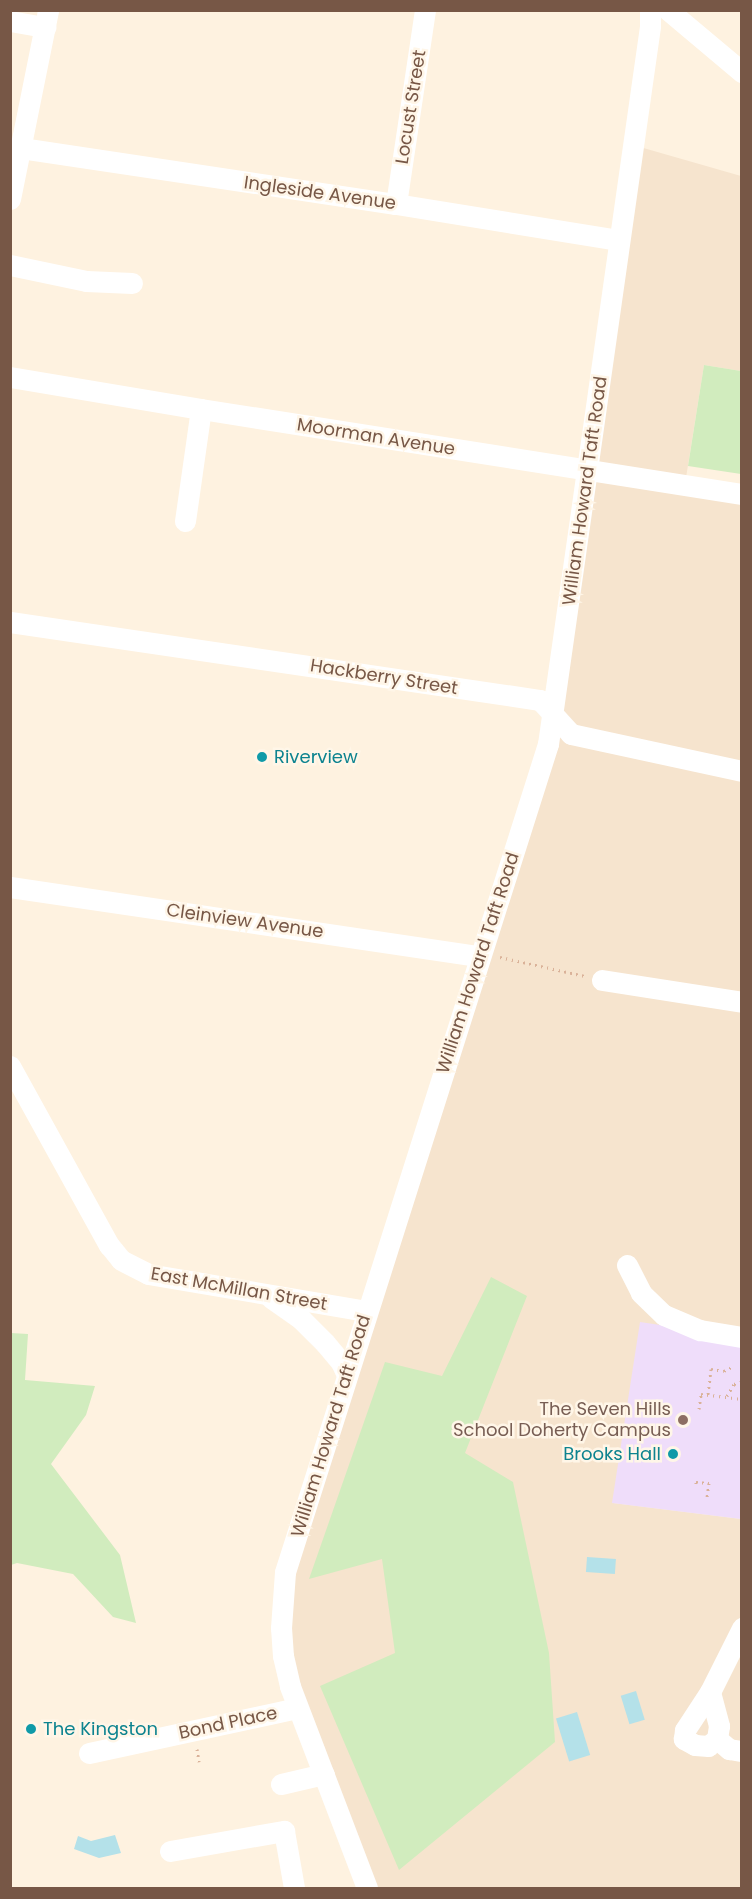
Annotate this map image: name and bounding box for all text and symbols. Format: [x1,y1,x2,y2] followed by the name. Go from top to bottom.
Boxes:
[391,48,431,166] street label: Locust Street
[243,172,397,214] street label: Ingleside Avenue
[558,375,612,607] street label: William Howard Taft Road
[295,414,457,460] street label: Moorman Avenue
[309,655,459,699] street label: Hackberry Street
[274,746,358,768] place label: Riverview
[255,750,269,764] marker: Riverview
[432,850,524,1076] street label: William Howard Taft Road
[165,899,325,943] street label: Cleinview Avenue
[149,1263,329,1315] street label: East McMillan Street
[287,1312,375,1540] street label: William Howard Taft Road
[453,1399,671,1442] place label: The Seven Hills School Doherty Campus
[676,1413,690,1427] marker: The Seven Hills School Doherty Campus
[563,1443,661,1465] place label: Brooks Hall
[666,1447,680,1461] marker: Brooks Hall
[177,1702,279,1744] street label: Bond Place
[43,1718,158,1740] place label: The Kingston
[24,1722,38,1736] marker: The Kingston

